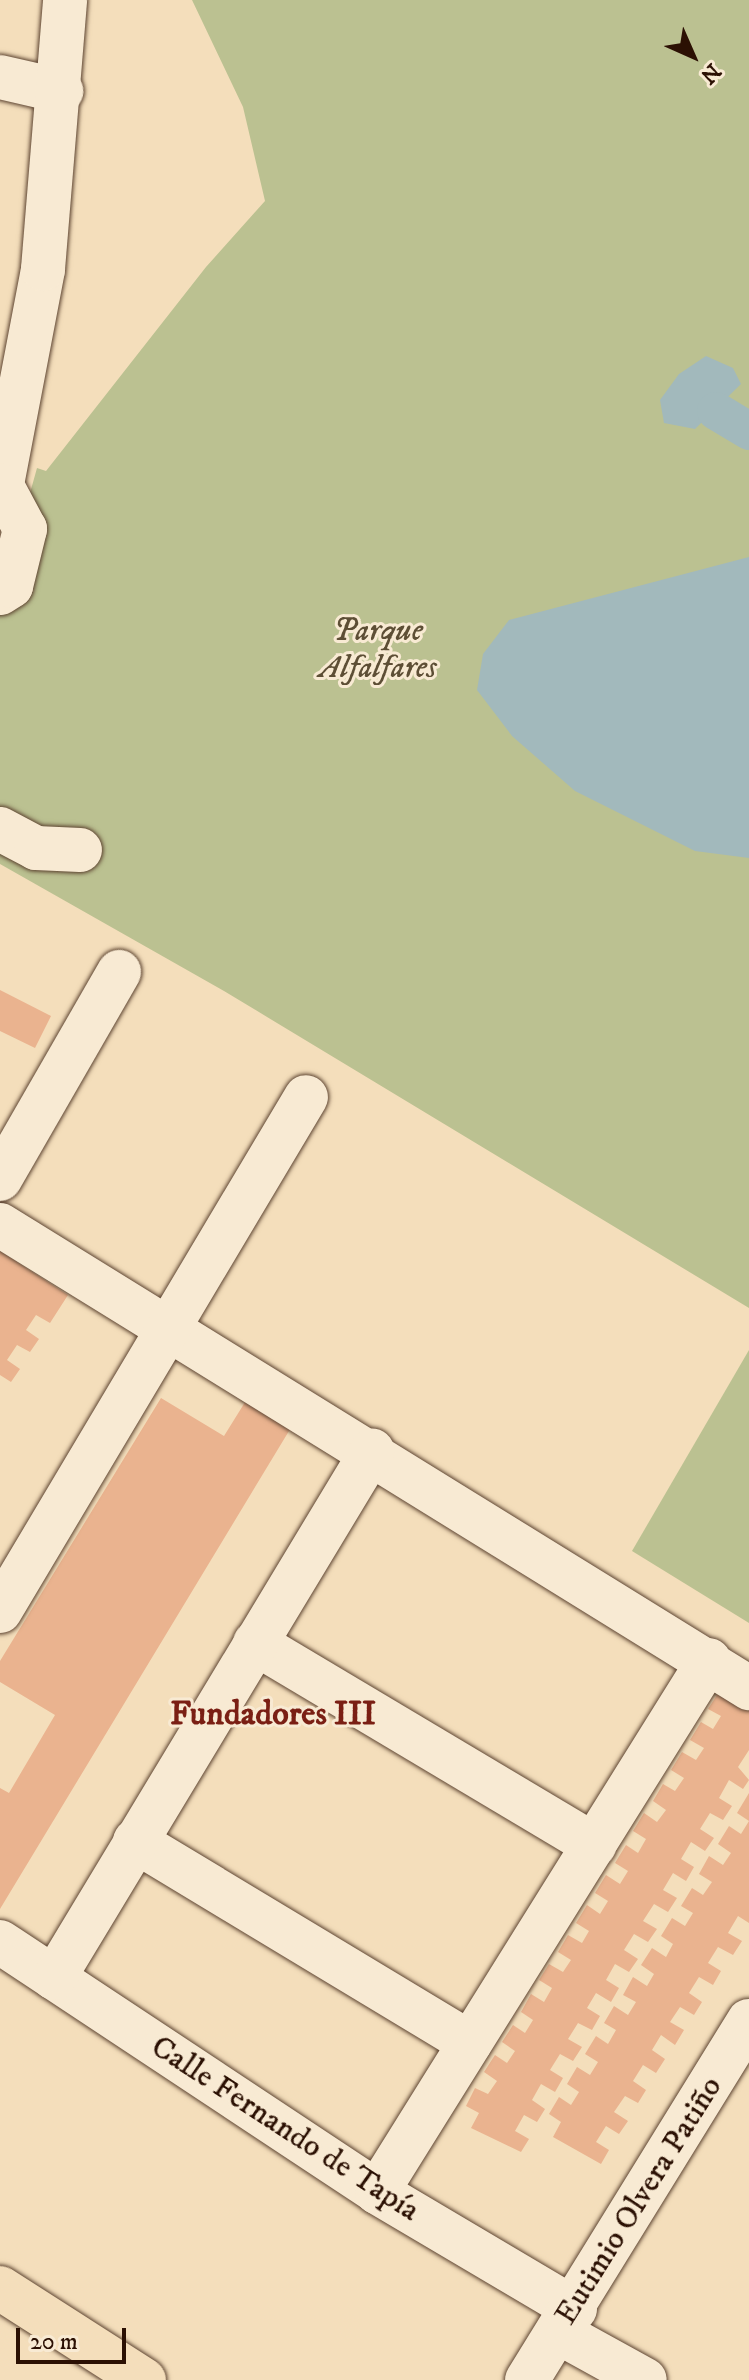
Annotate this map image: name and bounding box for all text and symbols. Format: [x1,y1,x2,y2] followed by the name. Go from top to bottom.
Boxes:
[653,16,733,96] north arrow
[694,57,726,89] text: N
[319,613,437,688] park label: Parque Alfalfares
[170,1695,376,1735] district label: Fundadores III
[144,2028,426,2230] street label: Calle Fernando de Tapía
[547,2070,731,2332] street label: Eutimio Olvera Patiño
[20,2312,130,2362] scale bar
[30,2327,78,2357] text: 20 m

